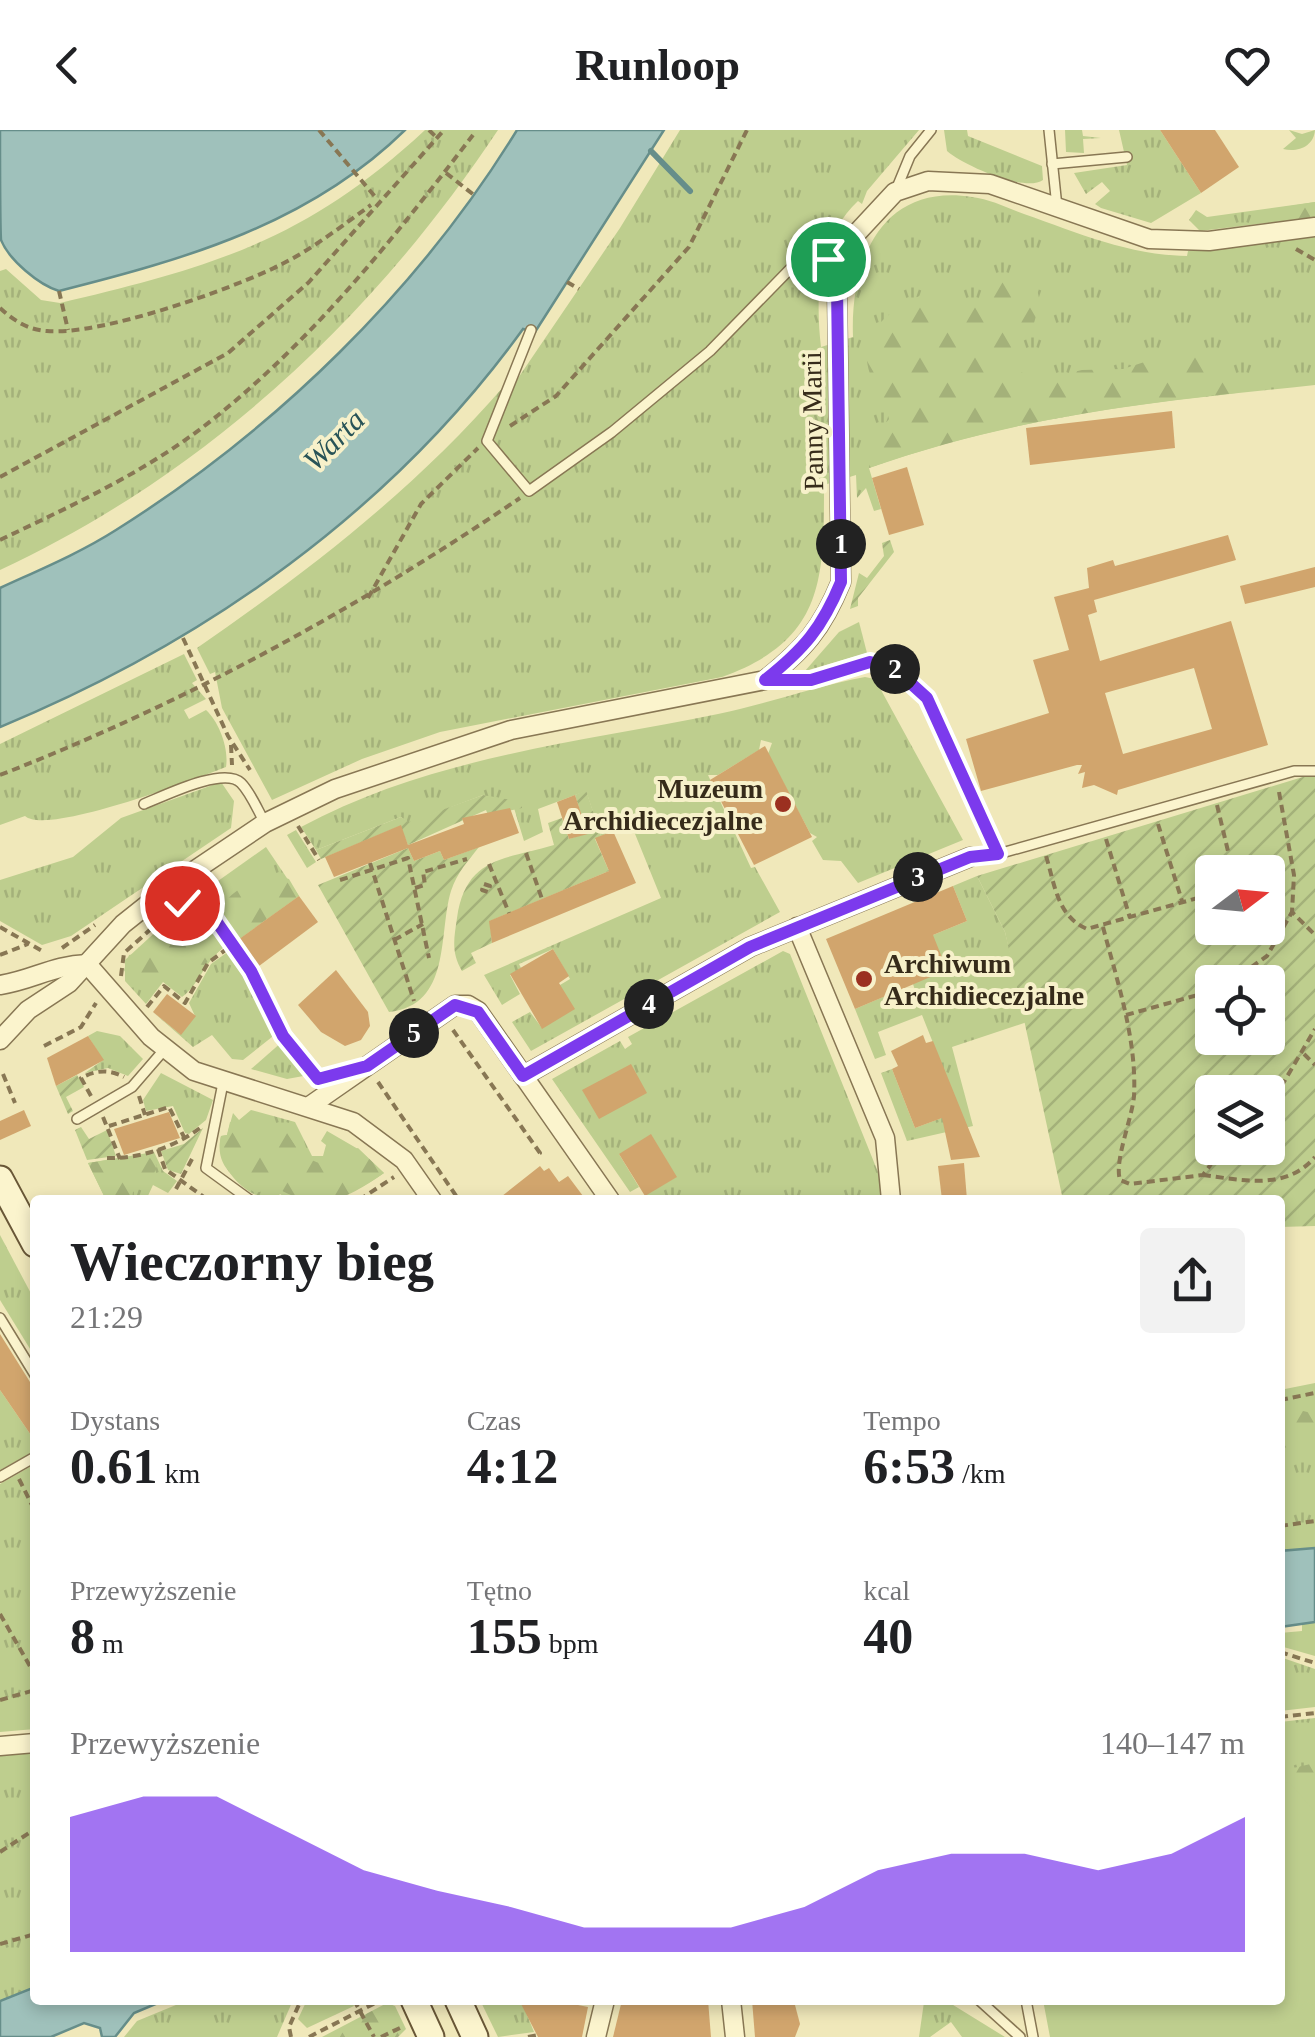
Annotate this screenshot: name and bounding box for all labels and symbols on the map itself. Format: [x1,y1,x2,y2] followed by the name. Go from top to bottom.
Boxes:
[786,217,871,302] pin
[796,351,829,491] street label: Panny Marii
[296,402,371,477] water label: Warta
[816,519,866,569] pin: 1
[870,644,920,694] pin: 2
[563,773,763,836] place label: Muzeum Archidiecezjalne
[772,793,794,815] marker: Muzeum Archidiecezjalne
[893,852,943,902] pin: 3
[1195,855,1285,945] north arrow
[140,861,225,946] pin
[884,948,1084,1011] place label: Archiwum Archidiecezjalne
[853,968,875,990] marker: Archiwum Archidiecezjalne
[624,979,674,1029] pin: 4
[389,1008,439,1058] pin: 5

